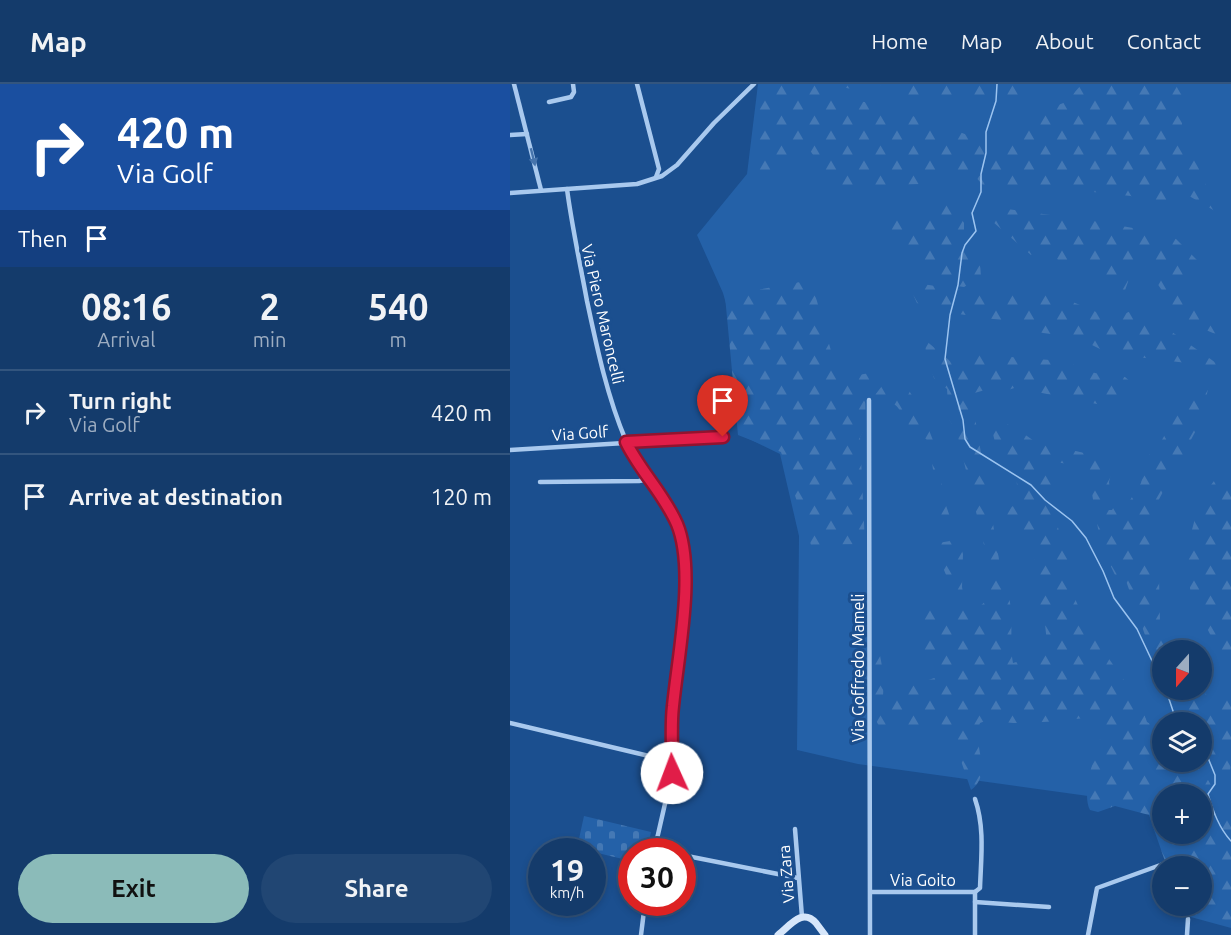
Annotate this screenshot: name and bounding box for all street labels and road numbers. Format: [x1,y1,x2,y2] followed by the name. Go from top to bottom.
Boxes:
[578,242,628,386] street label: Via Piero Maroncelli
[551,422,610,444] street label: Via Golf
[849,594,867,742] street label: Via Goffredo Mameli
[775,844,797,904] street label: Via Zara
[890,871,956,889] street label: Via Goito

